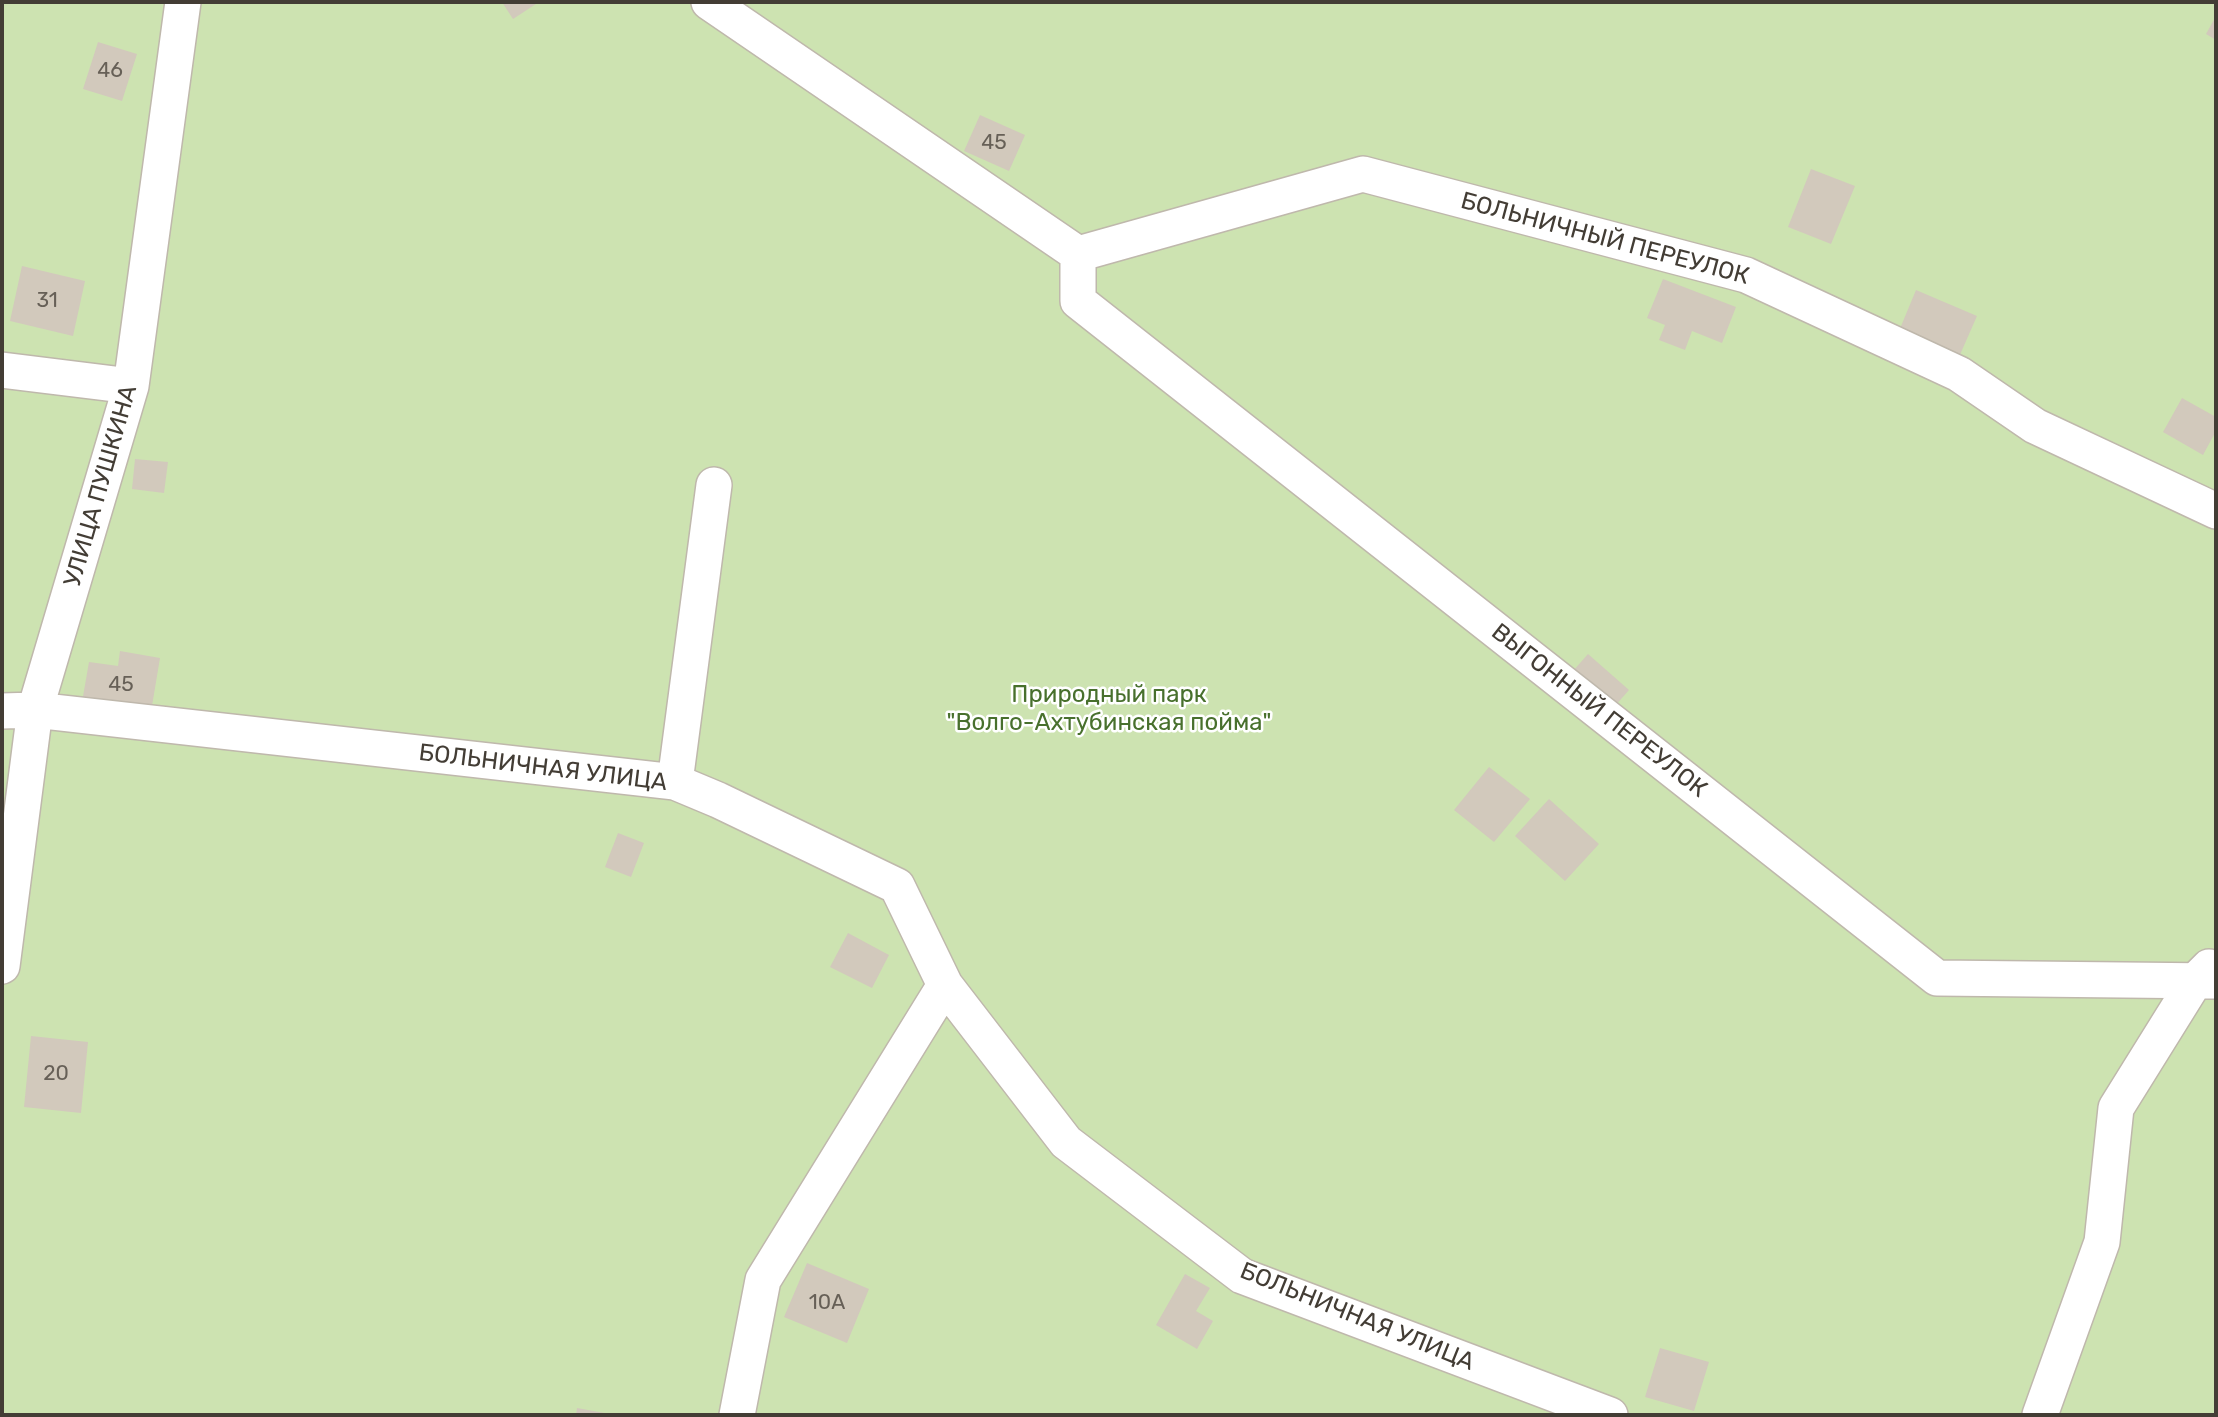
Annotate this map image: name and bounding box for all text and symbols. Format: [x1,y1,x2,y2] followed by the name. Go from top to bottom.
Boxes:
[97,58,123,84] house number: 46
[981,130,1007,156] house number: 45
[1458,187,1752,291] street label: БОЛЬНИЧНЫЙ ПЕРЕУЛОК
[36,288,58,314] house number: 31
[58,382,144,590] street label: УЛИЦА ПУШКИНА
[1486,618,1712,804] street label: ВЫГОННЫЙ ПЕРЕУЛОК
[108,672,134,698] house number: 45
[946,681,1272,737] park label: Природный парк "Волго-Ахтубинская пойма"
[417,738,669,798] street label: БОЛЬНИЧНАЯ УЛИЦА
[43,1061,69,1087] house number: 20
[1236,1257,1478,1377] street label: БОЛЬНИЧНАЯ УЛИЦА
[809,1290,845,1316] house number: 10А

